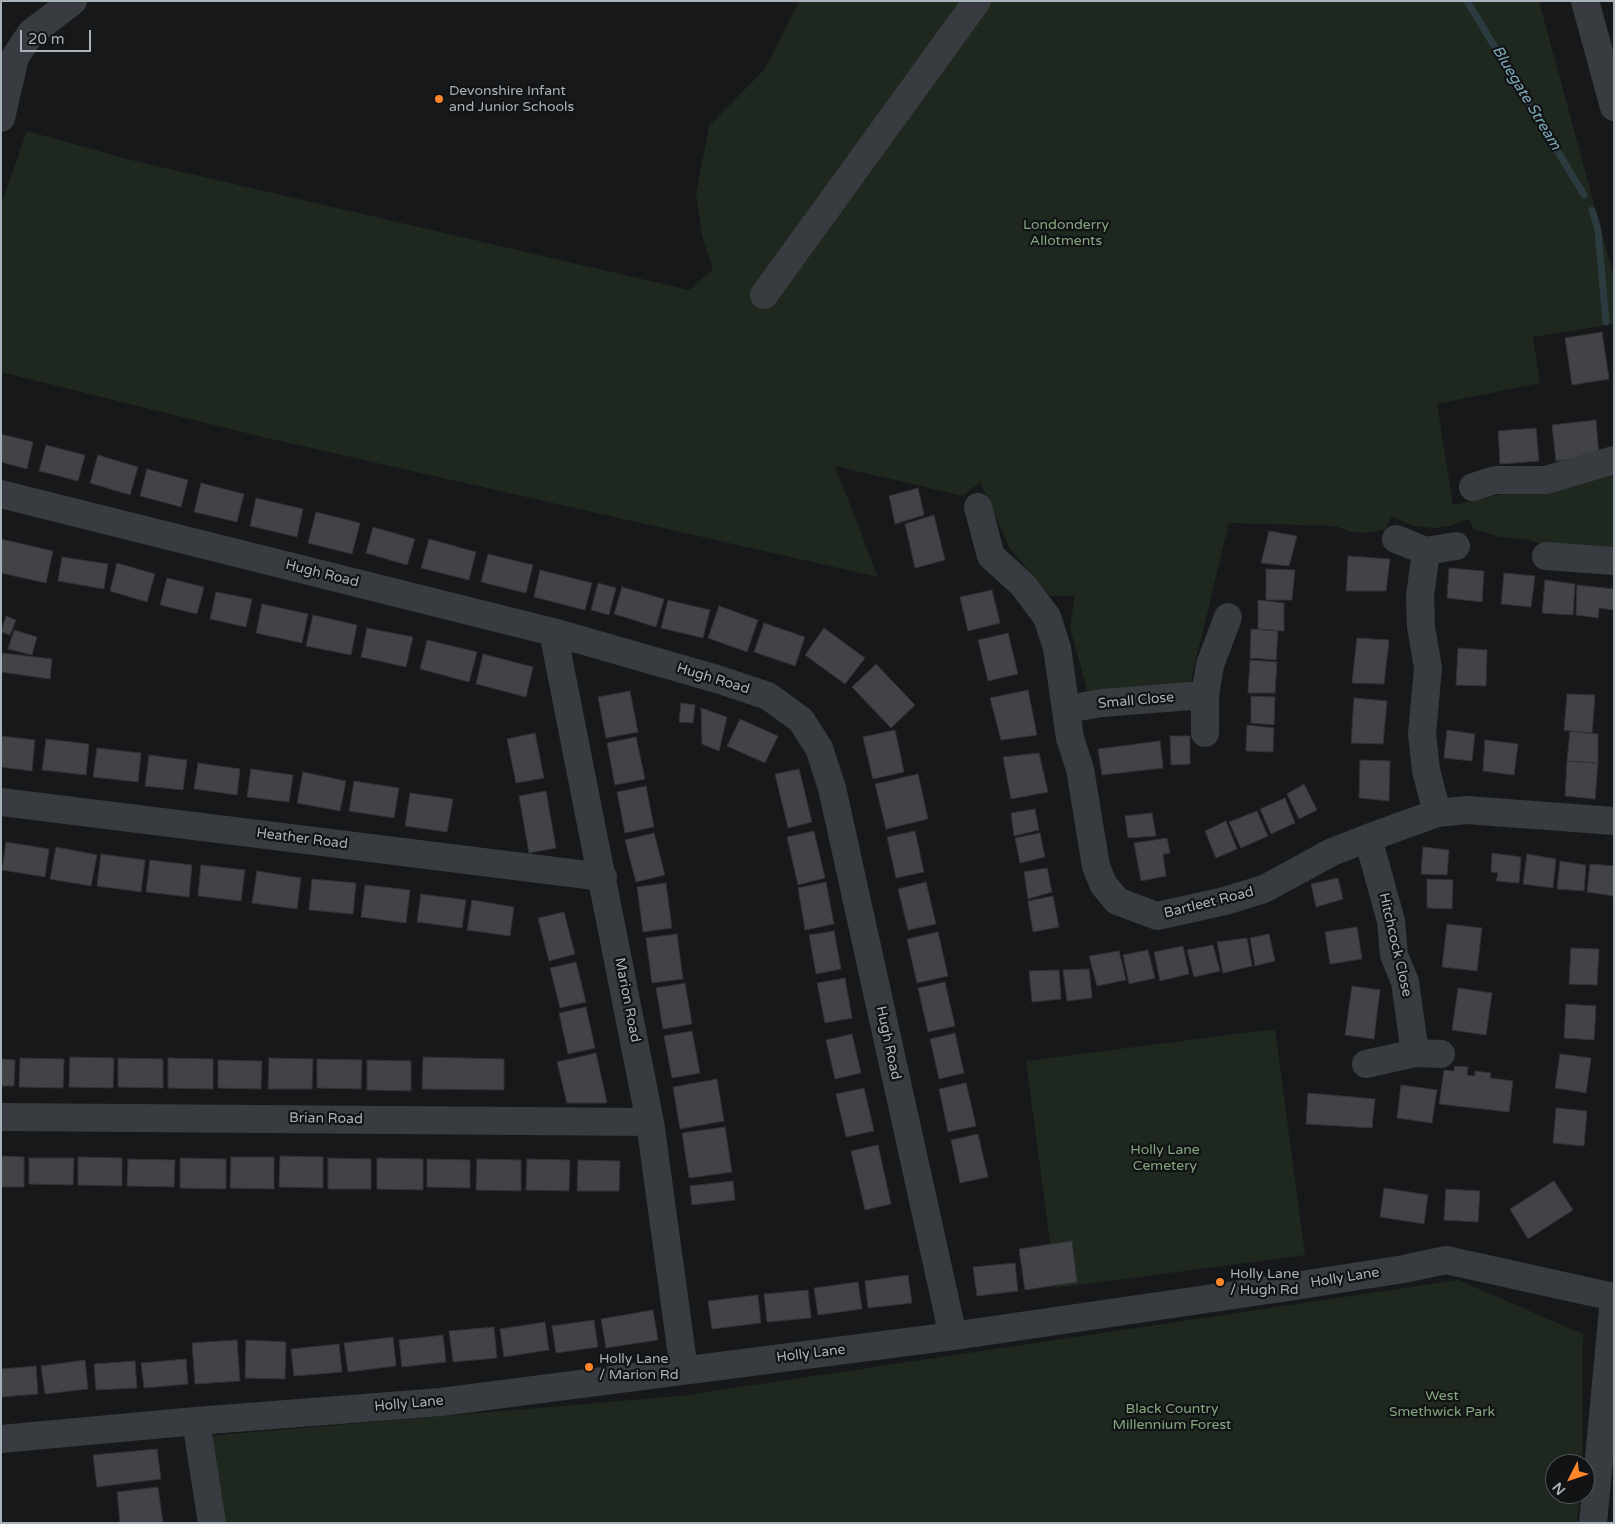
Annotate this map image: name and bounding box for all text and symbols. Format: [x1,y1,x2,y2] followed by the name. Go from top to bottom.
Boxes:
[22,20,94,52] scale bar
[28,30,65,48] text: 20 m
[1488,43,1564,153] water label: Bluegate Stream
[449,83,574,115] place label: Devonshire Infant and Junior Schools
[433,93,445,105] marker: Devonshire Infant and Junior Schools
[1023,217,1109,250] park label: Londonderry Allotments
[284,557,360,591] street label: Hugh Road
[675,660,751,698] street label: Hugh Road
[1097,689,1175,713] street label: Small Close
[255,825,349,853] street label: Heather Road
[1162,884,1256,922] street label: Bartleet Road
[1375,891,1415,999] street label: Hitchcock Close
[611,956,643,1044] street label: Marion Road
[872,1005,904,1081] street label: Hugh Road
[289,1110,363,1128] street label: Brian Road
[1130,1142,1200,1174] park label: Holly Lane Cemetery
[1309,1264,1381,1292] street label: Holly Lane
[1230,1266,1299,1298] place label: Holly Lane / Hugh Rd
[1214,1276,1226,1288] marker: Holly Lane / Hugh Rd
[776,1341,846,1367] street label: Holly Lane
[599,1351,679,1384] place label: Holly Lane / Marion Rd
[583,1361,595,1373] marker: Holly Lane / Marion Rd
[1389,1388,1495,1420] park label: West Smethwick Park
[374,1393,444,1415] street label: Holly Lane
[1113,1401,1231,1434] park label: Black Country Millennium Forest
[1545,1454,1595,1504] north arrow
[1549,1479,1569,1498] text: N

